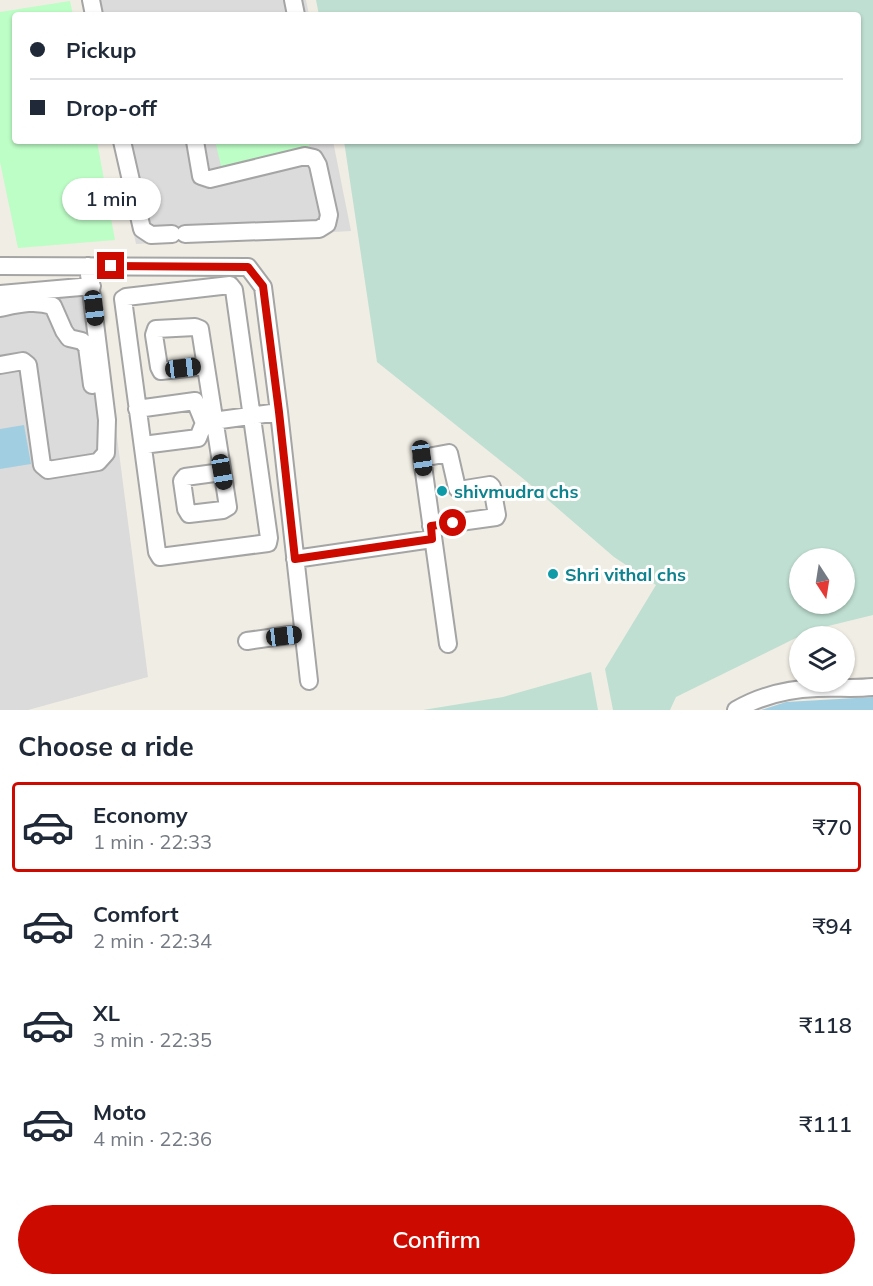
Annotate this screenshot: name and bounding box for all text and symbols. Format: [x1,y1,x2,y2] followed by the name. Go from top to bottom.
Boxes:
[66,36,136,64] text: Pickup
[66,94,157,122] text: Drop-off
[62,179,160,221] callout: 1 min
[86,186,137,211] text: 1 min
[97,252,124,279] route end
[83,289,105,327] car
[164,357,202,379] car
[411,439,433,477] car
[210,453,234,491] car
[454,480,578,503] place label: shivmudra chs
[435,484,449,498] marker: shivmudra chs
[439,509,466,536] route start
[789,548,855,614] north arrow
[789,548,855,692] map controls
[565,563,686,586] place label: Shri vithal chs
[546,567,560,581] marker: Shri vithal chs
[265,625,303,647] car
[789,626,855,692] button: layers
[18,729,194,763] text: Choose a ride
[21,800,75,854] icon: car
[93,801,188,829] text: Economy
[812,813,852,841] text: ₹70
[93,829,212,854] text: 1 min · 22:33
[21,899,75,953] icon: car
[93,900,179,928] text: Comfort
[812,912,852,940] text: ₹94
[93,928,212,953] text: 2 min · 22:34
[21,998,75,1052] icon: car
[93,999,120,1027] text: XL
[799,1011,852,1039] text: ₹118
[93,1027,212,1052] text: 3 min · 22:35
[21,1097,75,1151] icon: car
[93,1098,146,1126] text: Moto
[799,1110,852,1138] text: ₹111
[93,1126,212,1151] text: 4 min · 22:36
[18,1205,855,1274] button: Confirm

